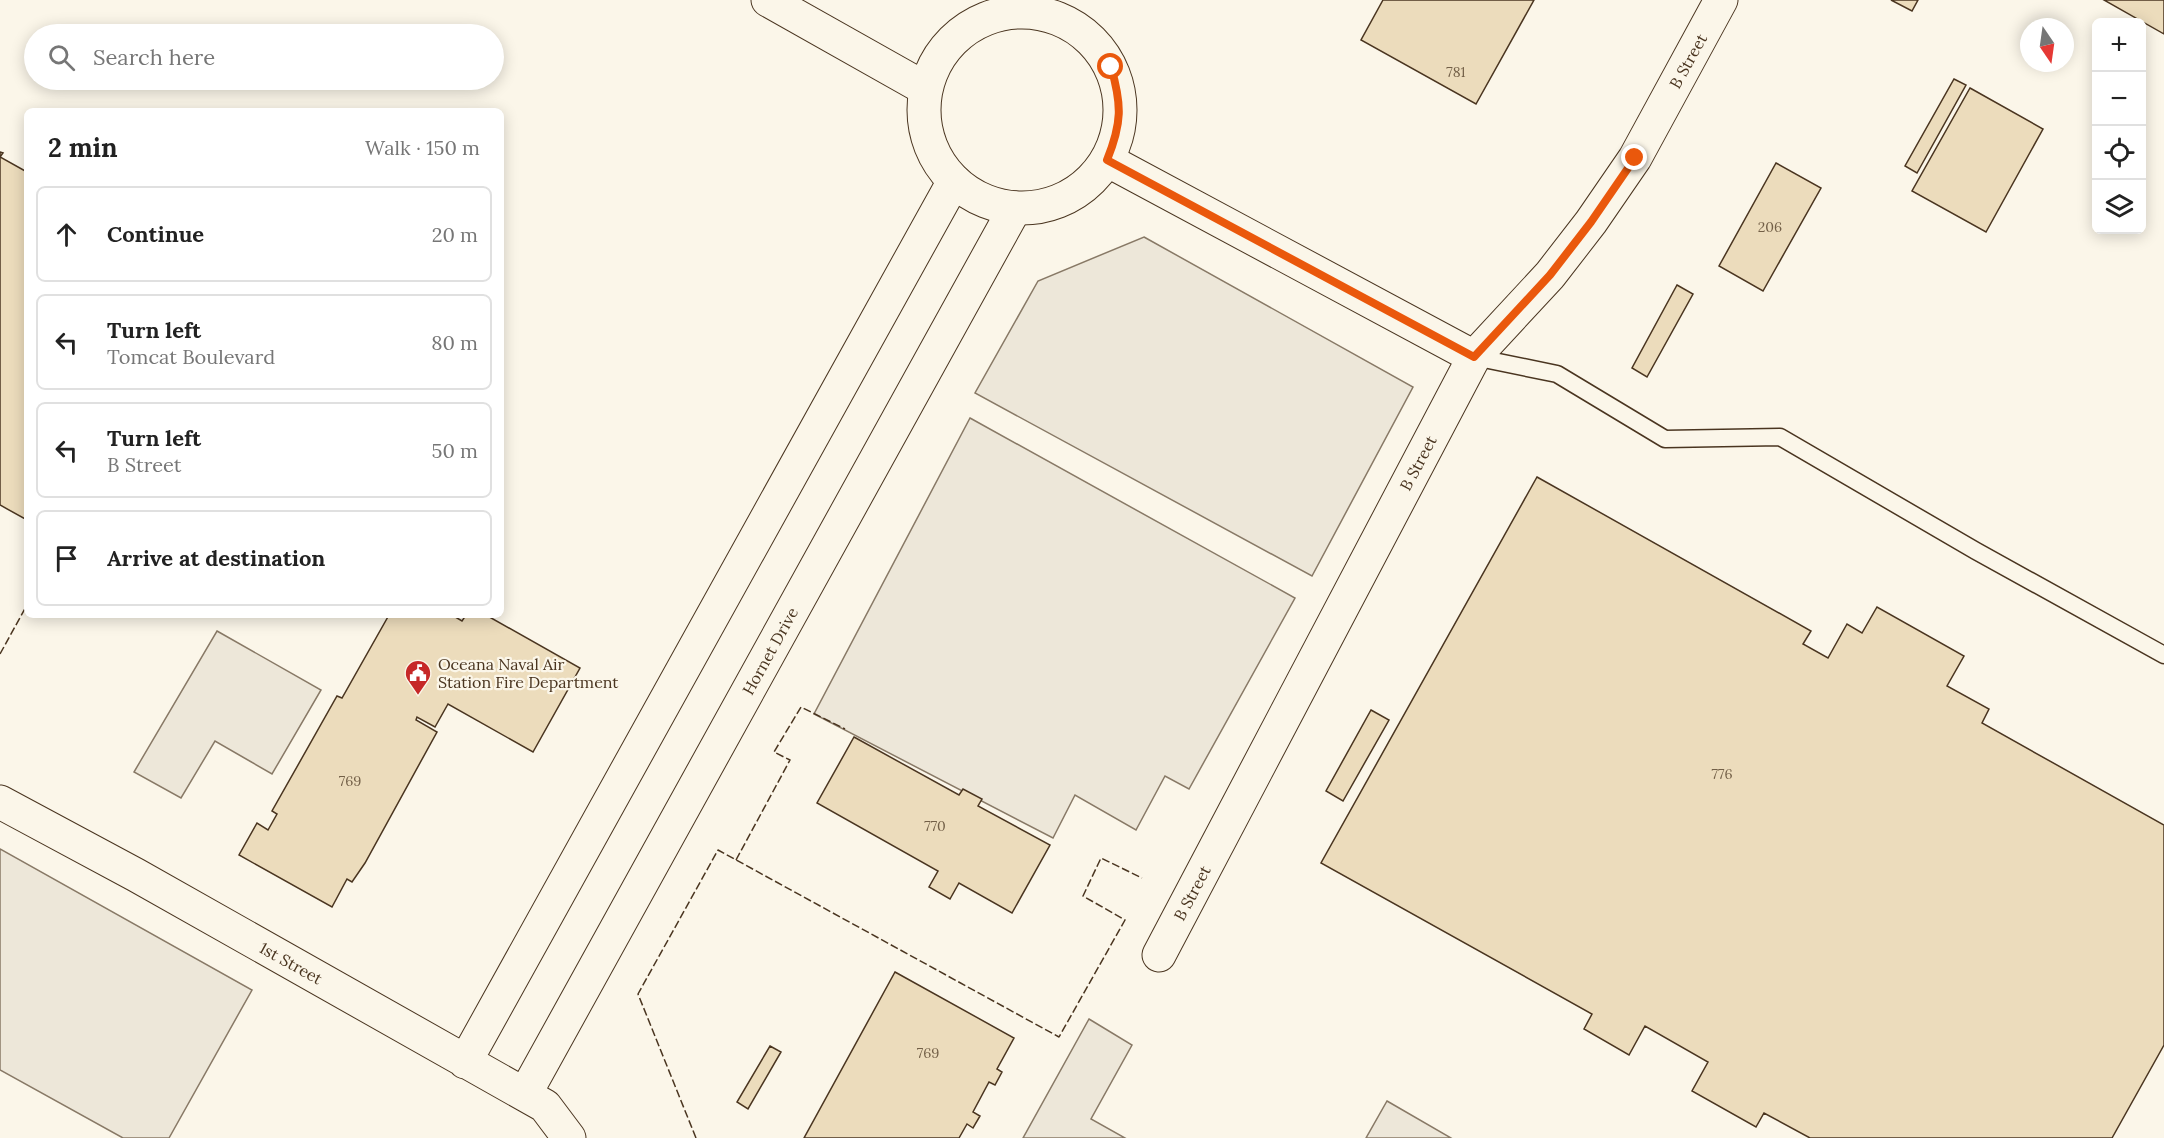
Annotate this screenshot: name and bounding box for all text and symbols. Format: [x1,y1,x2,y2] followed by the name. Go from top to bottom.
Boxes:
[2020,18,2074,72] north arrow
[2092,18,2146,234] map controls
[2092,18,2146,72] button: +
[24,24,504,90] search box
[1665,29,1712,92] street label: B Street
[45,41,78,74] icon: search
[93,43,215,71] text: Search here
[1097,53,1123,79] route start
[1446,63,1466,81] house number: 781
[2092,72,2146,126] button: −
[2092,126,2146,180] button: locate
[48,131,118,164] text: 2 min
[365,135,480,160] text: Walk · 150 m
[1621,144,1647,170] route end
[2092,180,2146,234] button: layers
[50,218,83,251] icon: ahead
[1758,218,1782,236] house number: 206
[107,220,204,248] text: Continue
[432,222,478,247] text: 20 m
[107,316,201,344] text: Turn left
[50,326,83,359] icon: left
[431,330,478,355] text: 80 m
[107,344,275,369] text: Tomcat Boulevard
[107,424,201,452] text: Turn left
[1395,431,1441,494] street label: B Street
[50,434,83,467] icon: left
[432,438,478,463] text: 50 m
[107,452,181,477] text: B Street
[50,542,83,575] icon: arrive
[107,544,325,572] text: Arrive at destination
[738,603,802,698] street label: Hornet Drive
[438,654,619,692] place label: Oceana Naval Air Station Fire Department
[403,658,433,696] public building icon: Oceana Naval Air Station Fire Department
[1712,765,1733,783] house number: 776
[339,772,361,790] house number: 769
[924,817,946,835] house number: 770
[1169,861,1215,924] street label: B Street
[256,938,327,989] street label: 1st Street
[917,1044,939,1062] house number: 769

